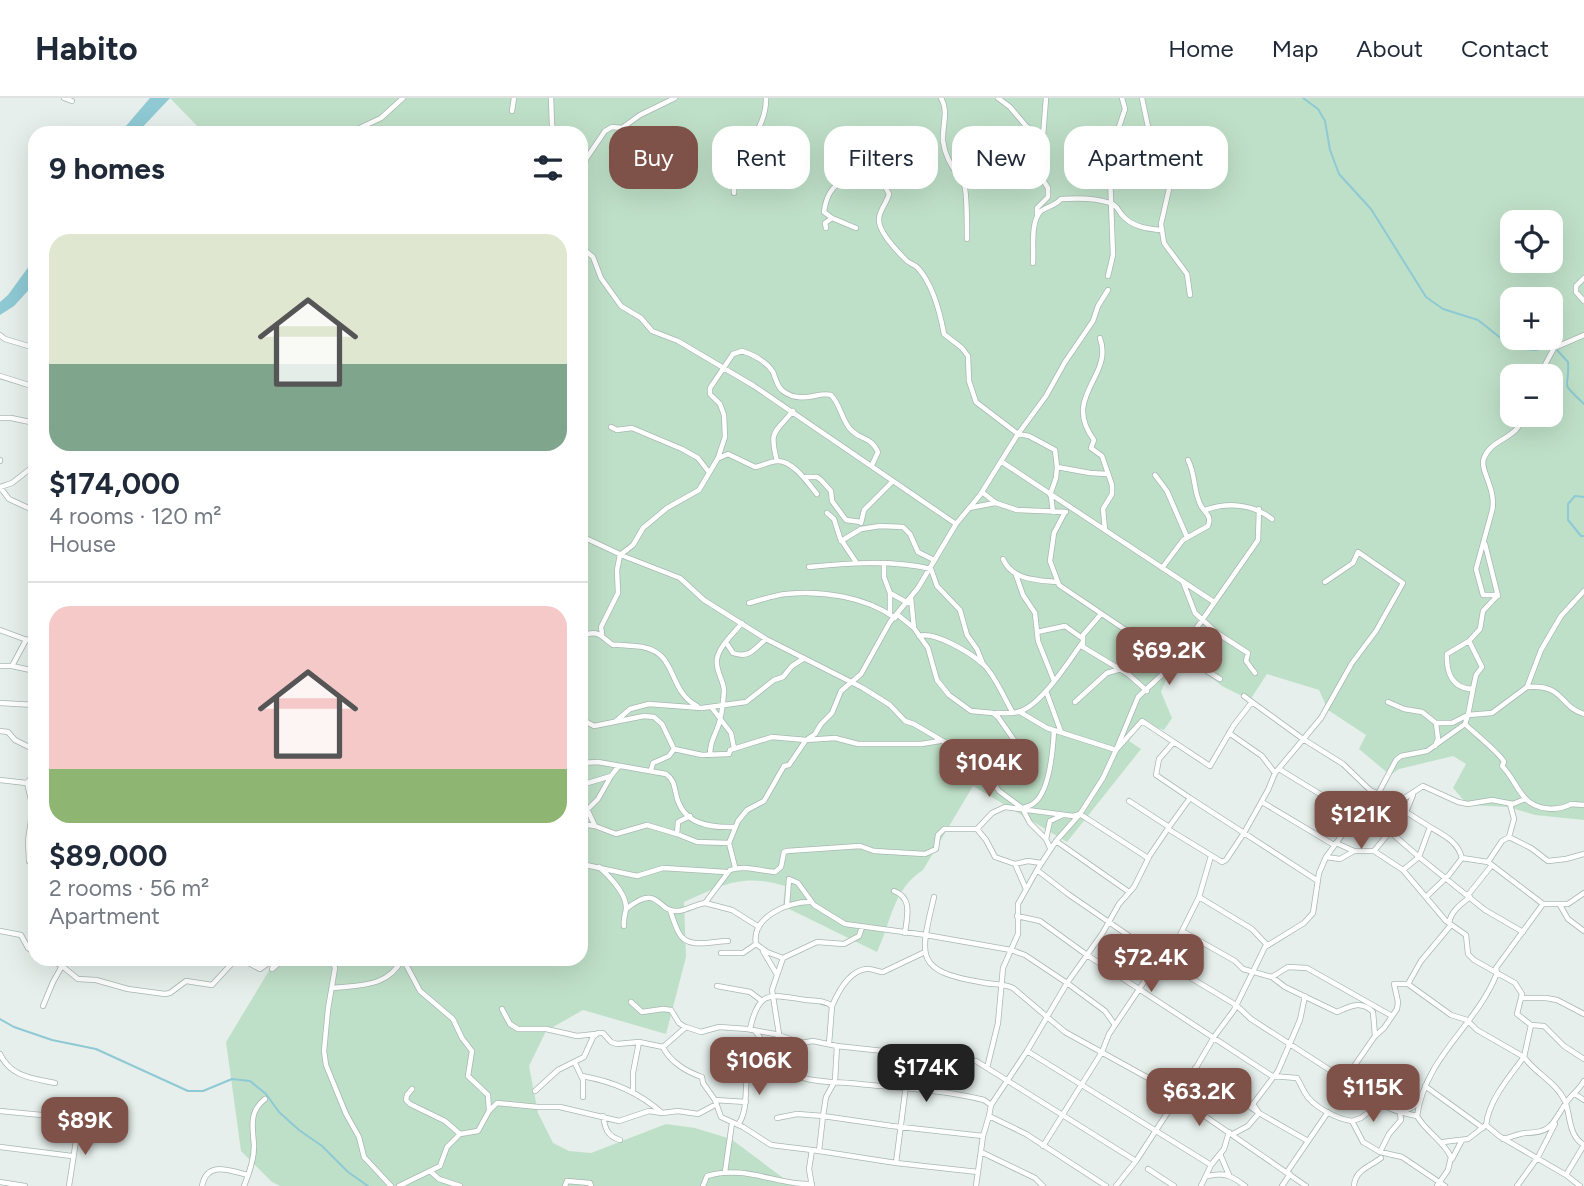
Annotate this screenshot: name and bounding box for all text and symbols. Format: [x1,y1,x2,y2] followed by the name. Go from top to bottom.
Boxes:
[35,29,138,68] text: Habito
[1168,34,1234,63] text: Home
[1272,34,1318,63] text: Map
[1356,34,1423,63] text: About
[1461,34,1549,63] text: Contact
[609,126,698,189] chip: Buy
[712,126,810,189] chip: Rent
[824,126,938,189] chip: Filters
[952,126,1050,189] chip: New
[1064,126,1228,189] chip: Apartment
[529,149,567,187] icon: filters
[49,150,165,187] text: 9 homes
[1500,210,1563,427] map controls
[1500,210,1563,273] button: locate
[245,279,371,405] icon: home
[1500,287,1563,350] button: +
[1500,364,1563,427] button: −
[49,465,180,502] text: $174,000
[49,502,222,530] text: 4 rooms · 120 m²
[49,530,116,558] text: House
[1112,628,1226,687] pin: $69.2K
[1132,636,1206,664] text: $69.2K
[245,651,371,777] icon: home
[940,740,1038,799] pin: $104K
[955,748,1023,776] text: $104K
[1312,792,1410,851] pin: $121K
[1331,800,1391,828] text: $121K
[49,837,167,874] text: $89,000
[49,874,209,902] text: 2 rooms · 56 m²
[49,902,160,930] text: Apartment
[1094,934,1208,994] pin: $72.4K
[1114,943,1188,971] text: $72.4K
[710,1038,808,1097] pin: $106K
[877,1044,975,1104] pin: $174K
[726,1046,792,1074] text: $106K
[893,1053,959,1081] text: $174K
[1324,1065,1422,1124] pin: $115K
[1142,1068,1256,1128] pin: $63.2K
[1343,1073,1403,1101] text: $115K
[1162,1077,1236,1105] text: $63.2K
[44,1098,126,1157] pin: $89K
[57,1106,113,1134] text: $89K

